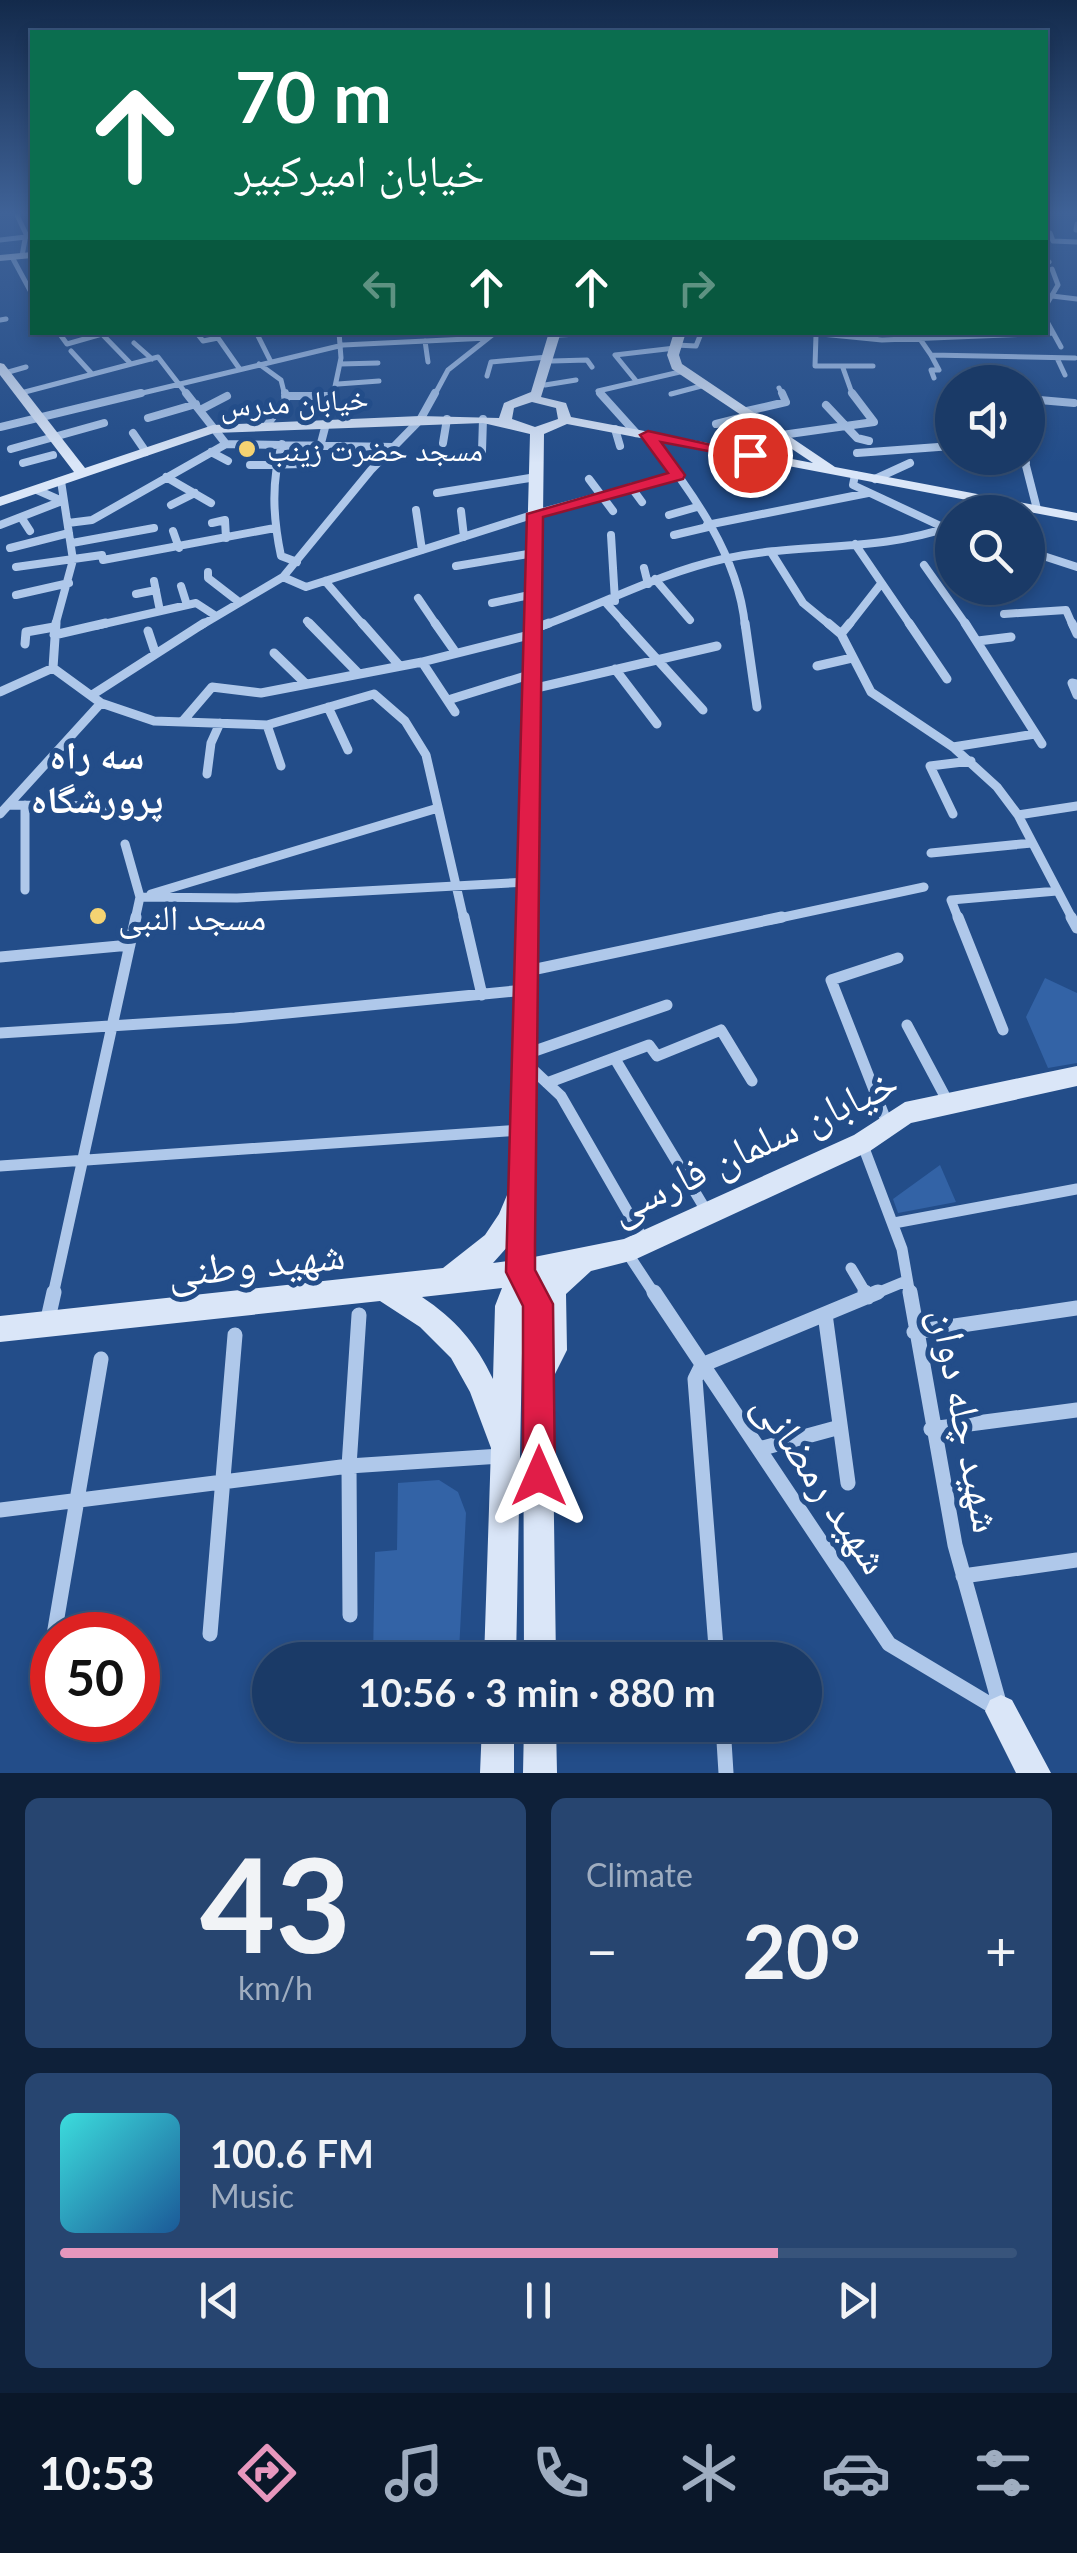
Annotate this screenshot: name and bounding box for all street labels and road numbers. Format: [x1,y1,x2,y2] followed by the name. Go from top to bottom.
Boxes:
[219,379,369,425] street label: خیابان مدرس
[601,1055,906,1234] street label: خیابان سلمان فارسی
[165,1228,347,1298] street label: شهید وطنی
[920,1303,1014,1537] street label: شهید چله دوان
[742,1382,902,1584] street label: شهید رمضانی

